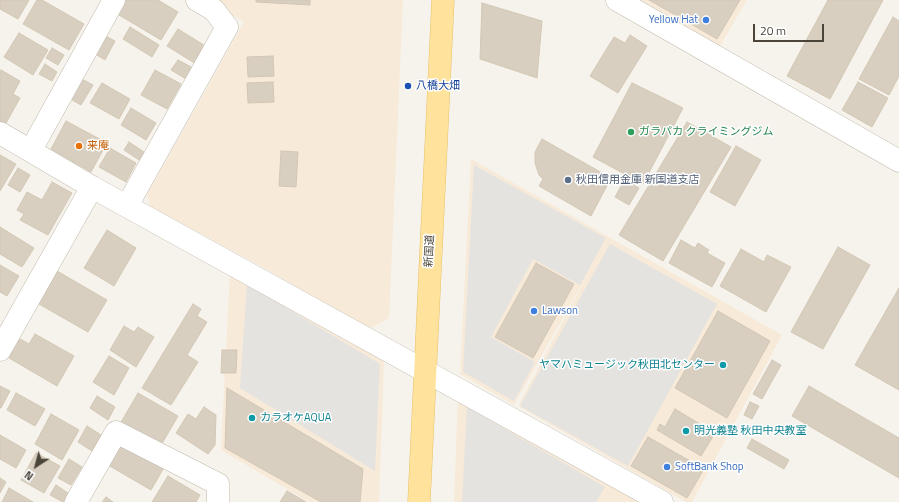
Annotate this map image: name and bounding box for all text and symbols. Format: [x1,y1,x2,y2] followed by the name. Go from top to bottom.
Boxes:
[649,13,698,27] place label: Yellow Hat
[701,15,711,25] marker: Yellow Hat
[755,16,826,42] scale bar
[760,21,786,40] text: 20 m
[416,79,460,93] place label: 八橋大畑
[403,81,413,91] marker: 八橋大畑
[639,125,773,139] place label: ガラパカ クライミングジム
[626,127,636,137] marker: ガラパカ クライミングジム
[87,139,109,153] place label: 来庵
[74,141,84,151] marker: 来庵
[576,173,699,187] place label: 秋田信用金庫 新国道支店
[563,175,573,185] marker: 秋田信用金庫 新国道支店
[423,234,437,268] street label: 新国道
[542,304,578,318] place label: Lawson
[529,306,539,316] marker: Lawson
[539,358,715,372] place label: ヤマハミュージック秋田北センター
[718,360,728,370] marker: ヤマハミュージック秋田北センター
[260,411,331,425] place label: カラオケAQUA
[247,413,257,423] marker: カラオケAQUA
[694,424,806,438] place label: 明光義塾 秋田中央教室
[681,426,691,436] marker: 明光義塾 秋田中央教室
[16,446,56,486] north arrow
[675,460,744,474] place label: SoftBank Shop
[662,462,672,472] marker: SoftBank Shop
[21,467,37,484] text: N

